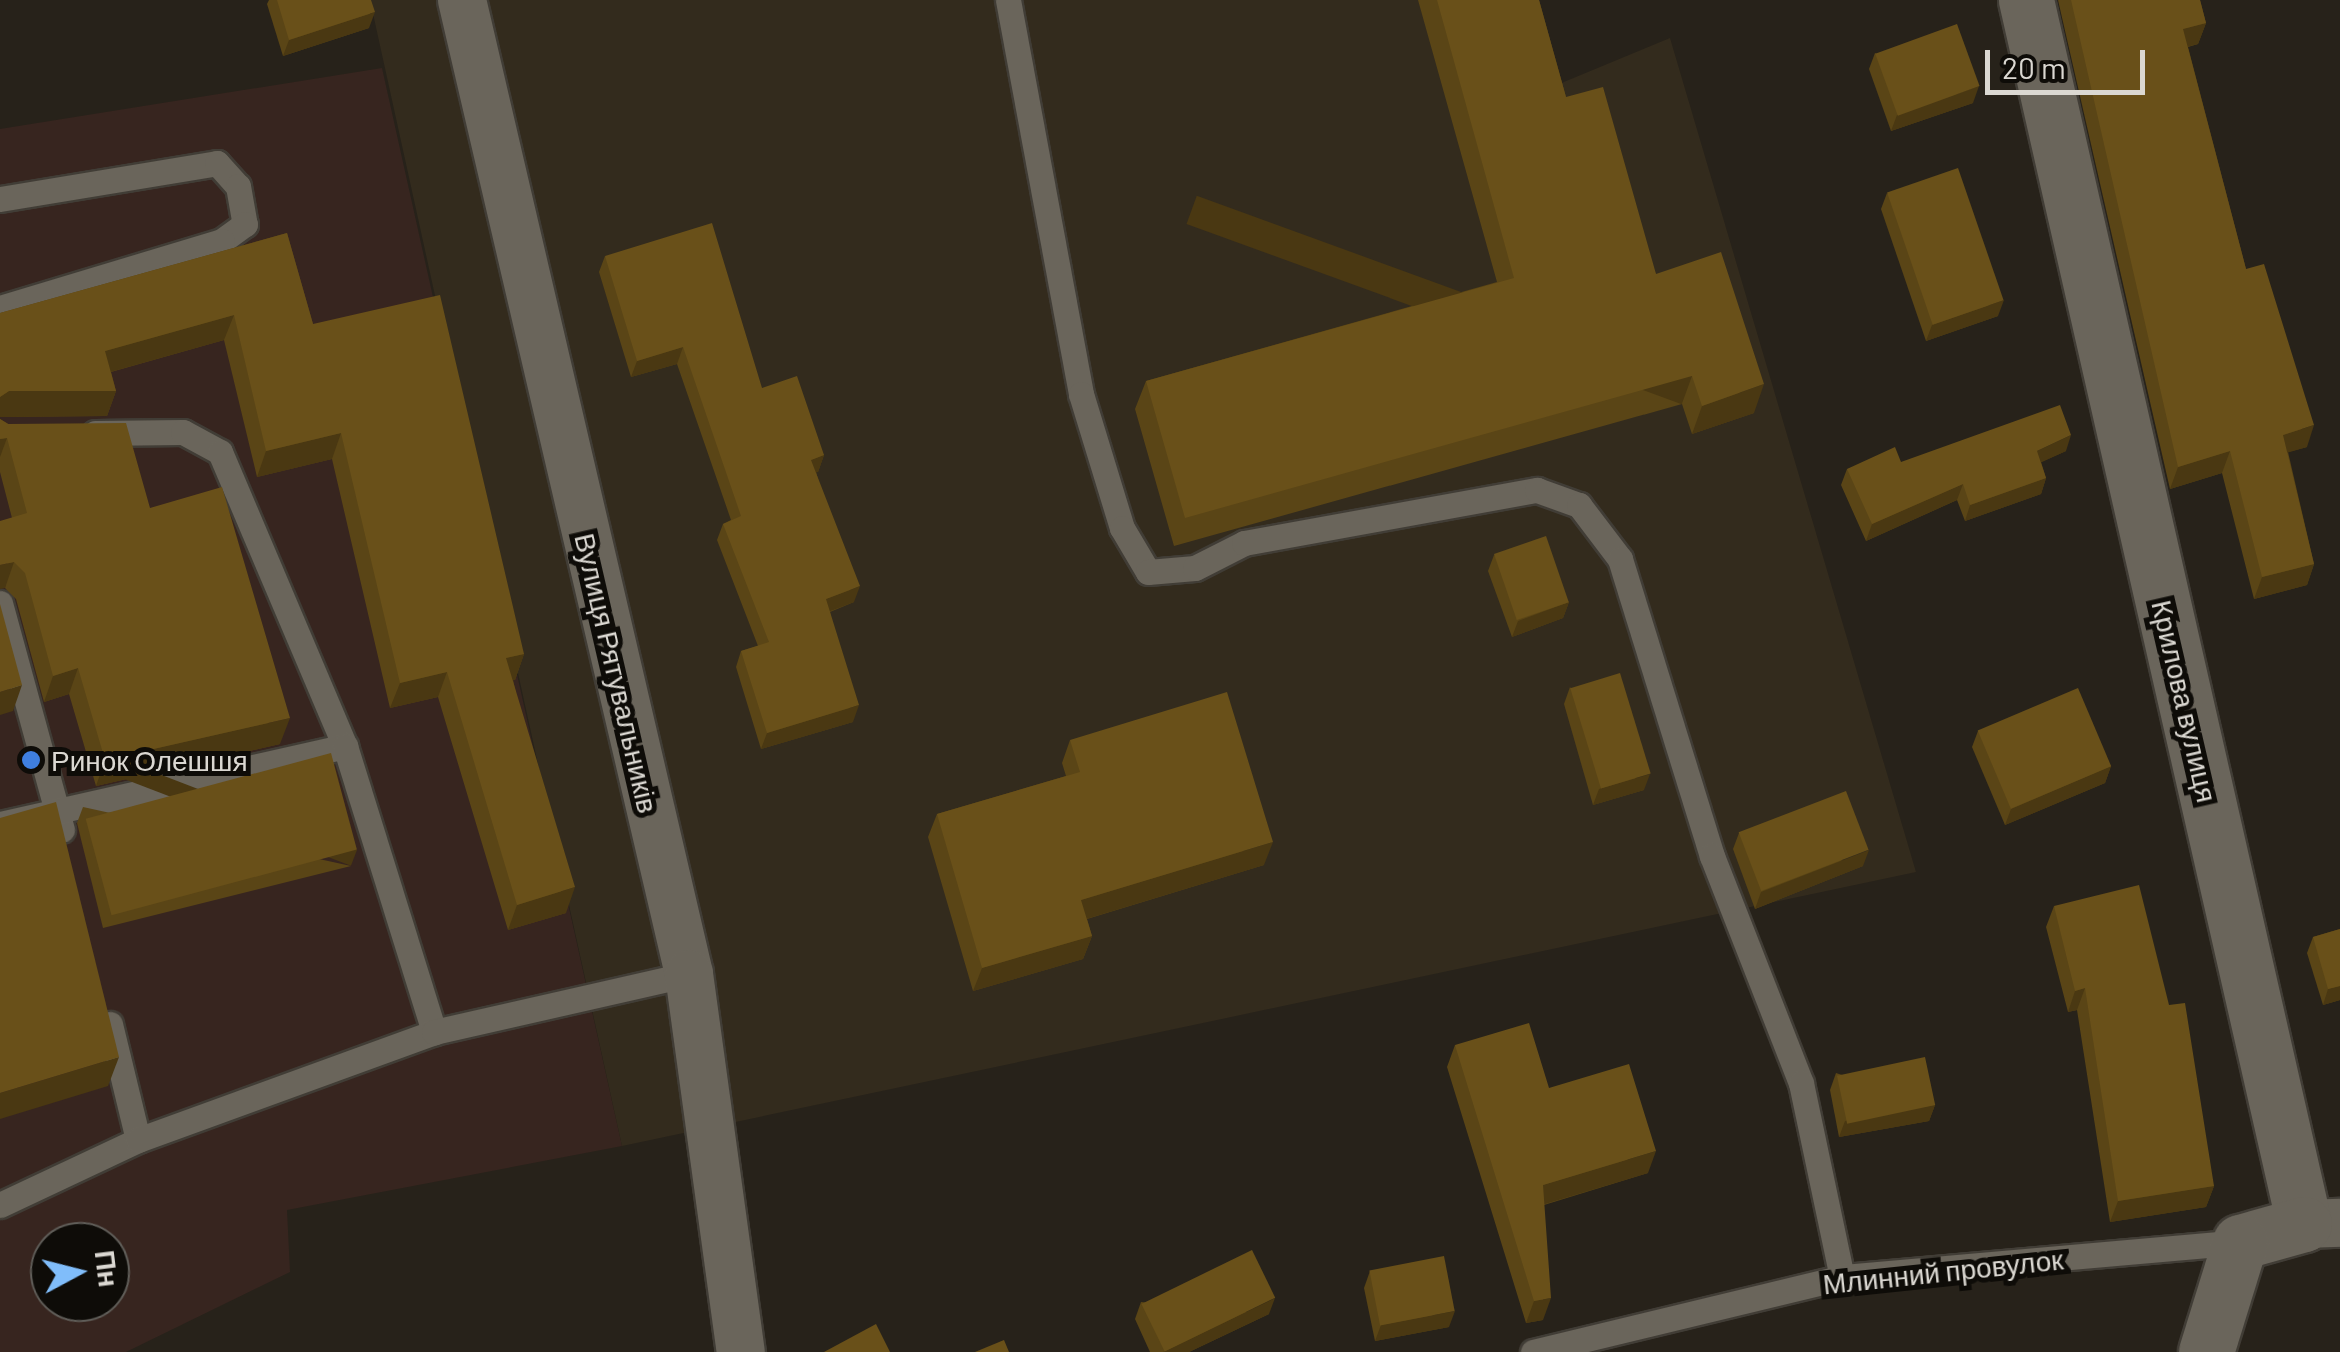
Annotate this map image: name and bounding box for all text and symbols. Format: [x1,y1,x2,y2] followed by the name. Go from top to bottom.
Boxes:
[1990,30,2150,92] scale bar
[2002,49,2066,85] text: 20 m
[568,530,666,816] street label: Вулиця Рятувальників
[2145,597,2225,805] street label: Крилова вулиця
[51,743,248,777] place label: Ринок Олешшя
[20,749,42,771] marker: Ринок Олешшя
[30,1222,130,1322] north arrow
[1821,1242,2065,1300] street label: Млинний провулок
[89,1248,127,1289] text: Пн

